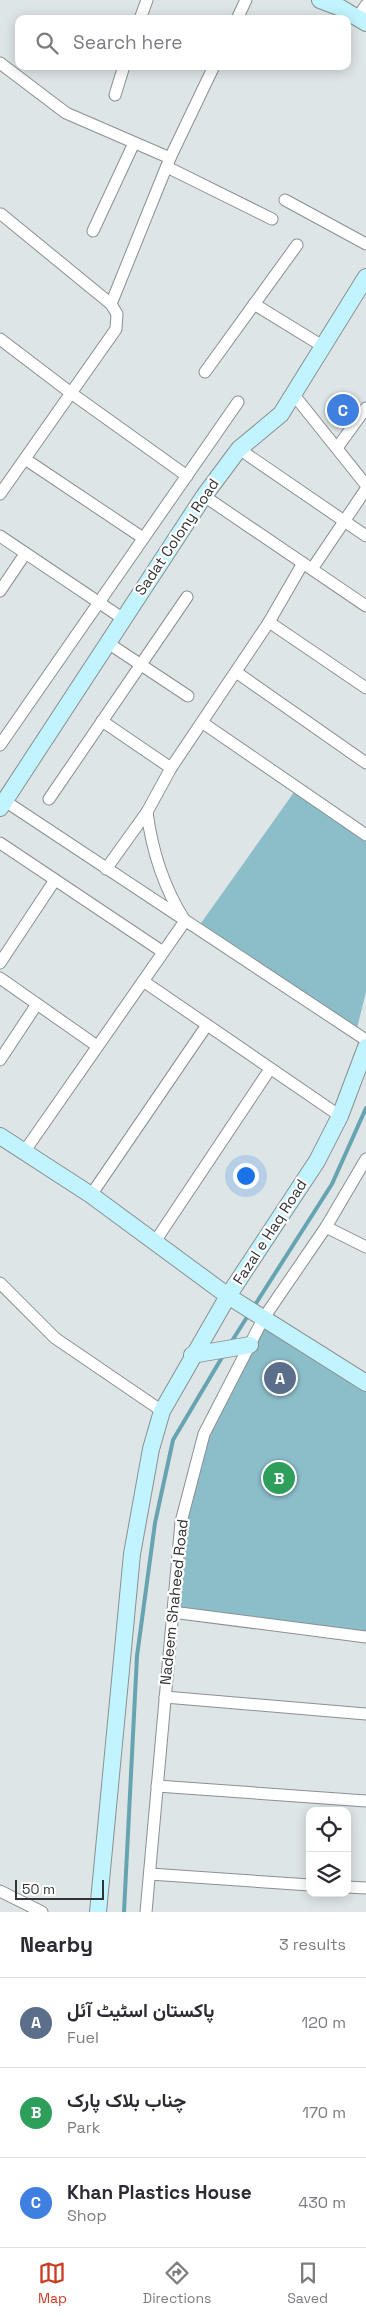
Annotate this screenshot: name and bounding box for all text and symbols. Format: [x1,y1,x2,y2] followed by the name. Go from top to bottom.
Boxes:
[15,15,351,70] search box
[33,29,61,57] icon: search
[73,30,183,55] text: Search here
[327,391,359,429] pin: C
[130,475,223,599] street label: Sadat Colony Road
[233,1163,259,1189] your location
[228,1175,311,1288] street label: Fazal e Haq Road
[264,1359,296,1397] pin: A
[263,1459,295,1497] pin: B
[155,1518,192,1686] street label: Nadeem Shaheed Road
[306,1807,351,1897] map controls
[306,1807,351,1852] button: locate
[306,1852,351,1897] button: layers
[15,1877,104,1900] scale bar
[22,1880,55,1898] text: 50 m
[20,1931,93,1958] text: Nearby
[279,1934,346,1955] text: 3 results
[67,1998,214,2023] text: پاکستان اسٹیٹ آئل
[31,2012,41,2033] text: A
[302,2012,346,2033] text: 120 m
[67,2027,99,2048] text: Fuel
[67,2088,186,2113] text: چناب بلاک پارک
[31,2102,41,2123] text: B
[302,2102,346,2123] text: 170 m
[67,2117,100,2138] text: Park
[67,2180,252,2205] text: Khan Plastics House
[31,2192,41,2213] text: C
[298,2192,346,2213] text: 430 m
[67,2205,107,2226] text: Shop
[38,2259,67,2307] tab: Map
[143,2259,211,2307] tab: Directions
[287,2259,328,2307] tab: Saved

